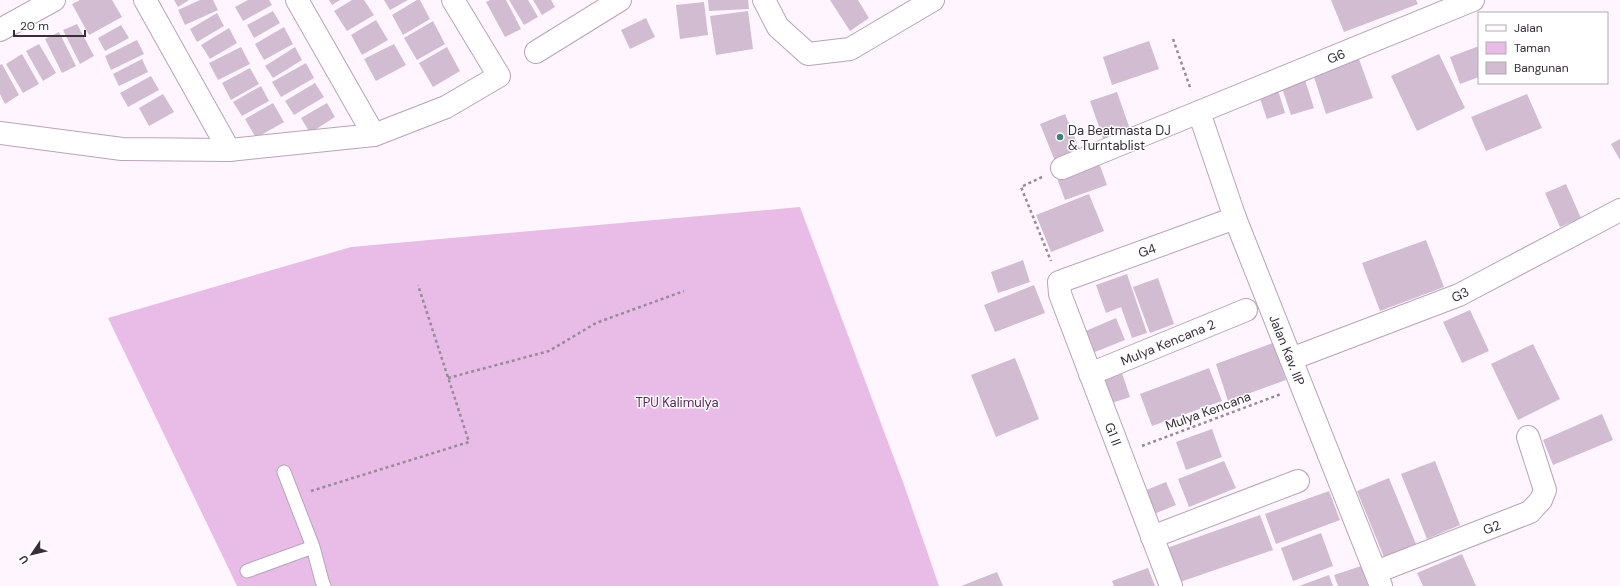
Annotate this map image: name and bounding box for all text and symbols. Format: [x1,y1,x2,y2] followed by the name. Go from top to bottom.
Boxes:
[14,12,85,38] scale bar
[1478,12,1608,84] legend
[20,18,49,34] text: 20 m
[1514,20,1543,36] text: Jalan
[1514,40,1551,56] text: Taman
[1324,45,1348,67] street label: G6
[1514,60,1569,76] text: Bangunan
[1068,122,1171,154] place label: Da Beatmasta DJ & Turntablist
[1055,132,1065,142] marker: Da Beatmasta DJ & Turntablist
[1136,239,1158,261] street label: G4
[1449,283,1472,306] street label: G3
[1266,312,1309,388] street label: Jalan Kav. IIP
[1118,315,1218,369] street label: Mulya Kencana 2
[1163,388,1253,434] street label: Mulya Kencana
[635,394,719,411] park label: TPU Kalimulya
[1101,420,1125,448] street label: G1 II
[1480,516,1503,538] street label: G2
[12,534,52,574] north arrow
[16,553,32,567] text: U

